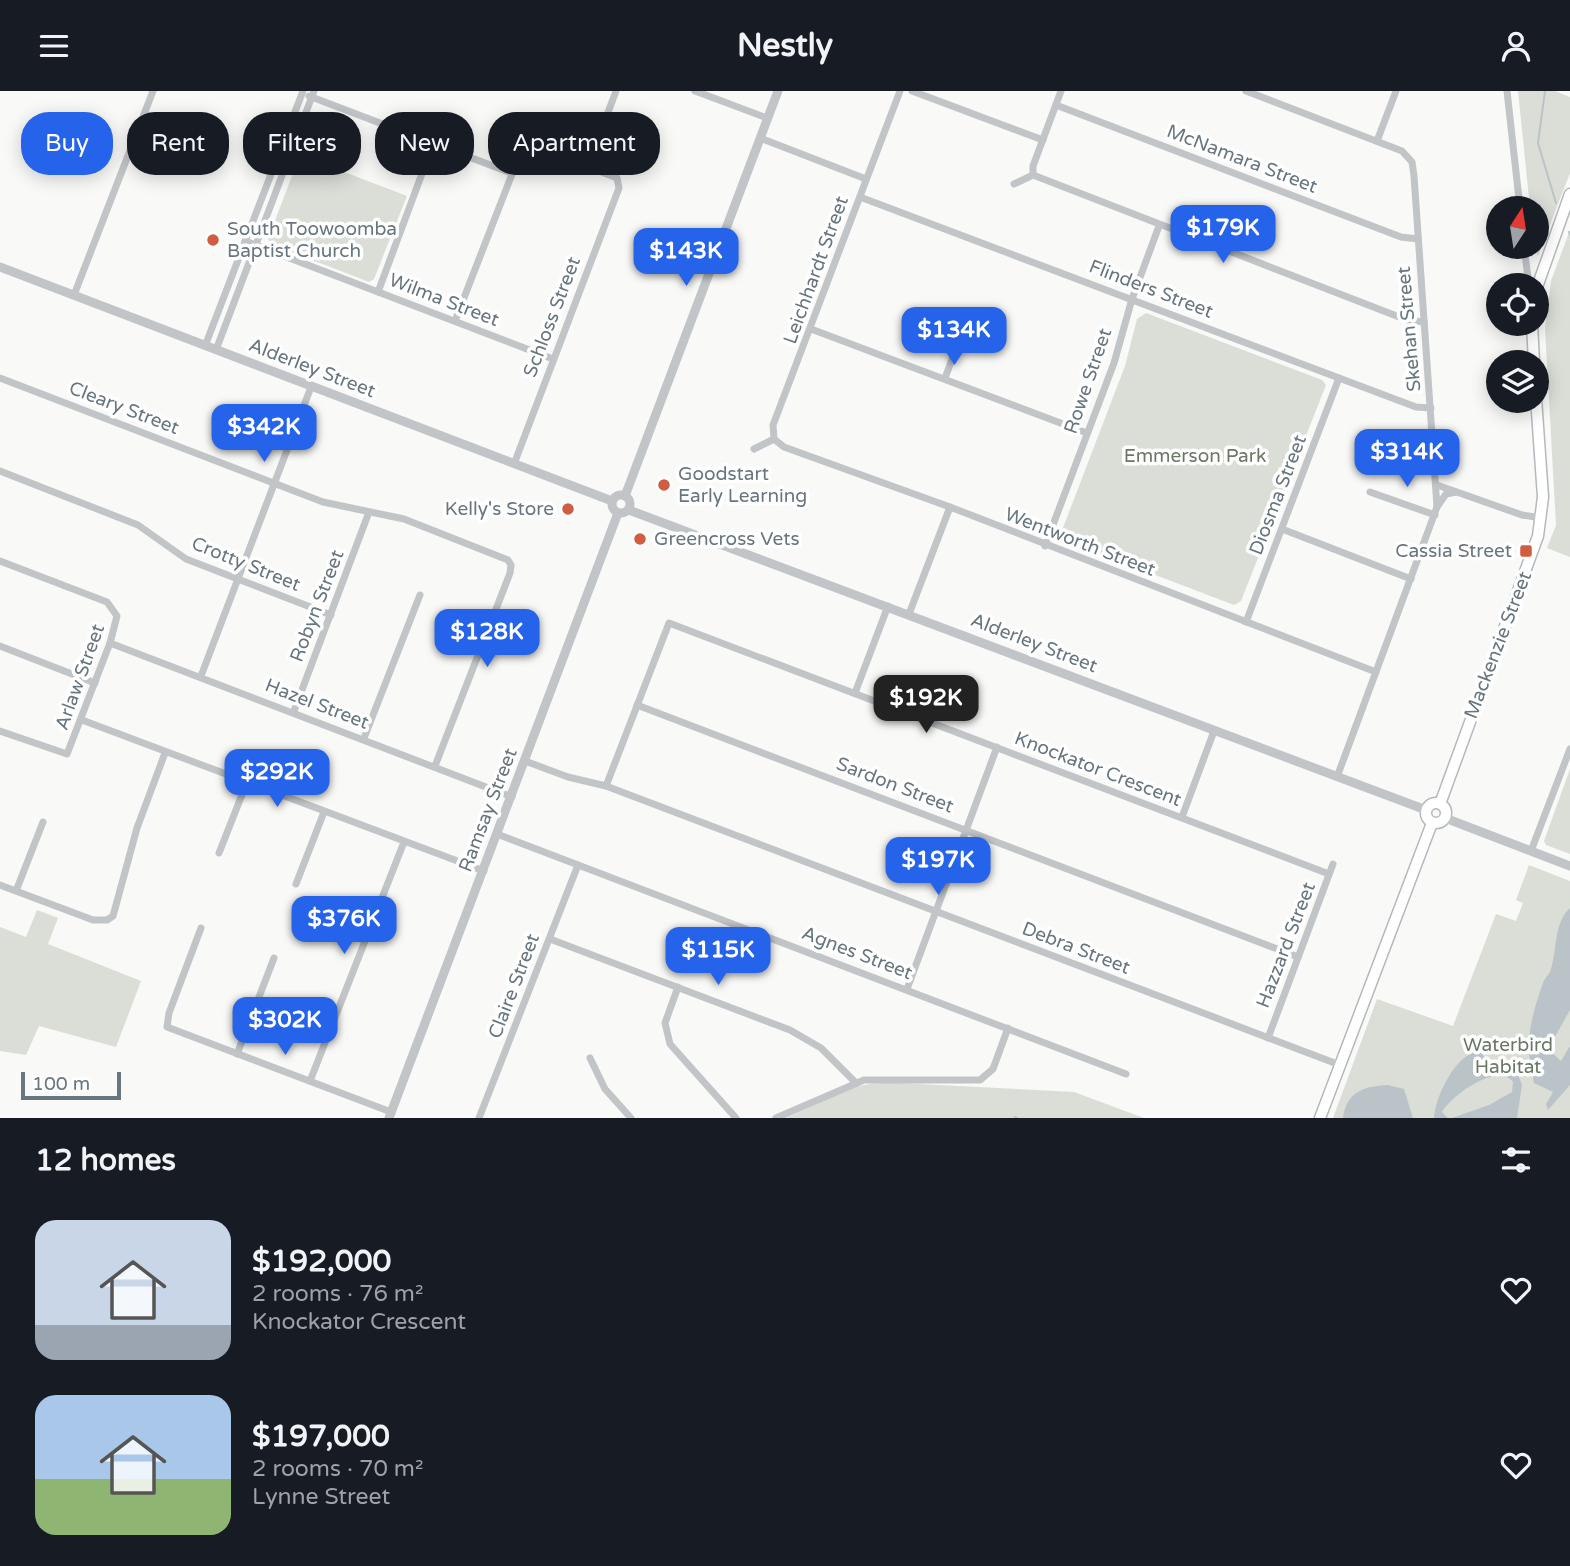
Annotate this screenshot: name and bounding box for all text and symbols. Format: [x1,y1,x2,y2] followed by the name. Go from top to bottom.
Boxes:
[35,27,73,65] icon: menu
[737,27,833,65] text: Nestly
[1497,27,1535,65] icon: person
[21,112,113,175] chip: Buy
[127,112,229,175] chip: Rent
[243,112,361,175] chip: Filters
[375,112,474,175] chip: New
[488,112,660,175] chip: Apartment
[1164,120,1320,198] street label: McNamara Street
[779,193,853,347] street label: Leichhardt Street
[1486,196,1549,259] north arrow
[1486,196,1549,413] map controls
[1174,205,1272,265] pin: $179K
[1187,214,1259,242] text: $179K
[227,218,397,262] place label: South Toowoomba Baptist Church
[637,229,735,288] pin: $143K
[205,232,221,248] marker: South Toowoomba Baptist Church
[650,237,722,265] text: $143K
[519,254,585,380] street label: Schloss Street
[1086,255,1216,323] street label: Flinders Street
[1393,265,1425,393] street label: Skehan Street
[386,269,502,331] street label: Wilma Street
[1486,273,1549,336] button: locate
[905,307,1003,367] pin: $134K
[918,316,990,344] text: $134K
[1060,325,1116,437] street label: Rowe Street
[246,334,378,402] street label: Alderley Street
[1486,350,1549,413] button: layers
[66,377,182,439] street label: Cleary Street
[215,405,313,464] pin: $342K
[228,413,300,441] text: $342K
[1358,429,1456,489] pin: $314K
[1245,432,1311,558] street label: Diosma Street
[1371,438,1443,466] text: $314K
[1124,445,1266,467] park label: Emmerson Park
[678,463,807,507] place label: Goodstart Early Learning
[656,477,672,493] marker: Goodstart Early Learning
[445,498,554,520] place label: Kelly's Store
[560,501,576,517] marker: Kelly's Store
[1002,503,1158,581] street label: Wentworth Street
[654,528,800,550] place label: Greencross Vets
[632,531,648,547] marker: Greencross Vets
[188,532,304,596] street label: Crotty Street
[1395,540,1512,562] place label: Cassia Street
[1518,543,1534,559] marker: Cassia Street
[286,547,348,665] street label: Robyn Street
[1460,568,1536,722] street label: Mackenzie Street
[438,609,536,669] pin: $128K
[968,609,1100,677] street label: Alderley Street
[451,618,523,646] text: $128K
[51,621,109,733] street label: Arlaw Street
[262,674,372,734] street label: Hazel Street
[877,675,975,735] pin: $192K
[890,684,962,712] text: $192K
[1012,727,1184,811] street label: Knockator Crescent
[454,745,522,875] street label: Ramsay Street
[228,749,326,809] pin: $292K
[833,753,957,817] street label: Sardon Street
[241,758,313,786] text: $292K
[889,837,987,897] pin: $197K
[902,846,974,874] text: $197K
[1252,879,1320,1011] street label: Hazzard Street
[295,897,393,956] pin: $376K
[308,905,380,933] text: $376K
[1019,917,1133,979] street label: Debra Street
[799,922,915,984] street label: Agnes Street
[669,927,767,987] pin: $115K
[484,931,544,1041] street label: Claire Street
[682,936,754,964] text: $115K
[236,997,334,1057] pin: $302K
[249,1006,321,1034] text: $302K
[1463,1034,1553,1078] park label: Waterbird Habitat
[21,1069,121,1101] scale bar
[32,1073,90,1095] text: 100 m
[1497,1141,1535,1179] icon: filters
[35,1142,176,1179] text: 12 homes
[252,1243,391,1280] text: $192,000
[91,1248,175,1332] icon: home
[1497,1271,1535,1309] icon: heart
[252,1280,423,1308] text: 2 rooms · 76 m²
[252,1308,466,1336] text: Knockator Crescent
[252,1418,390,1455] text: $197,000
[91,1423,175,1507] icon: home
[1497,1446,1535,1484] icon: heart
[252,1455,423,1483] text: 2 rooms · 70 m²
[252,1483,390,1511] text: Lynne Street

